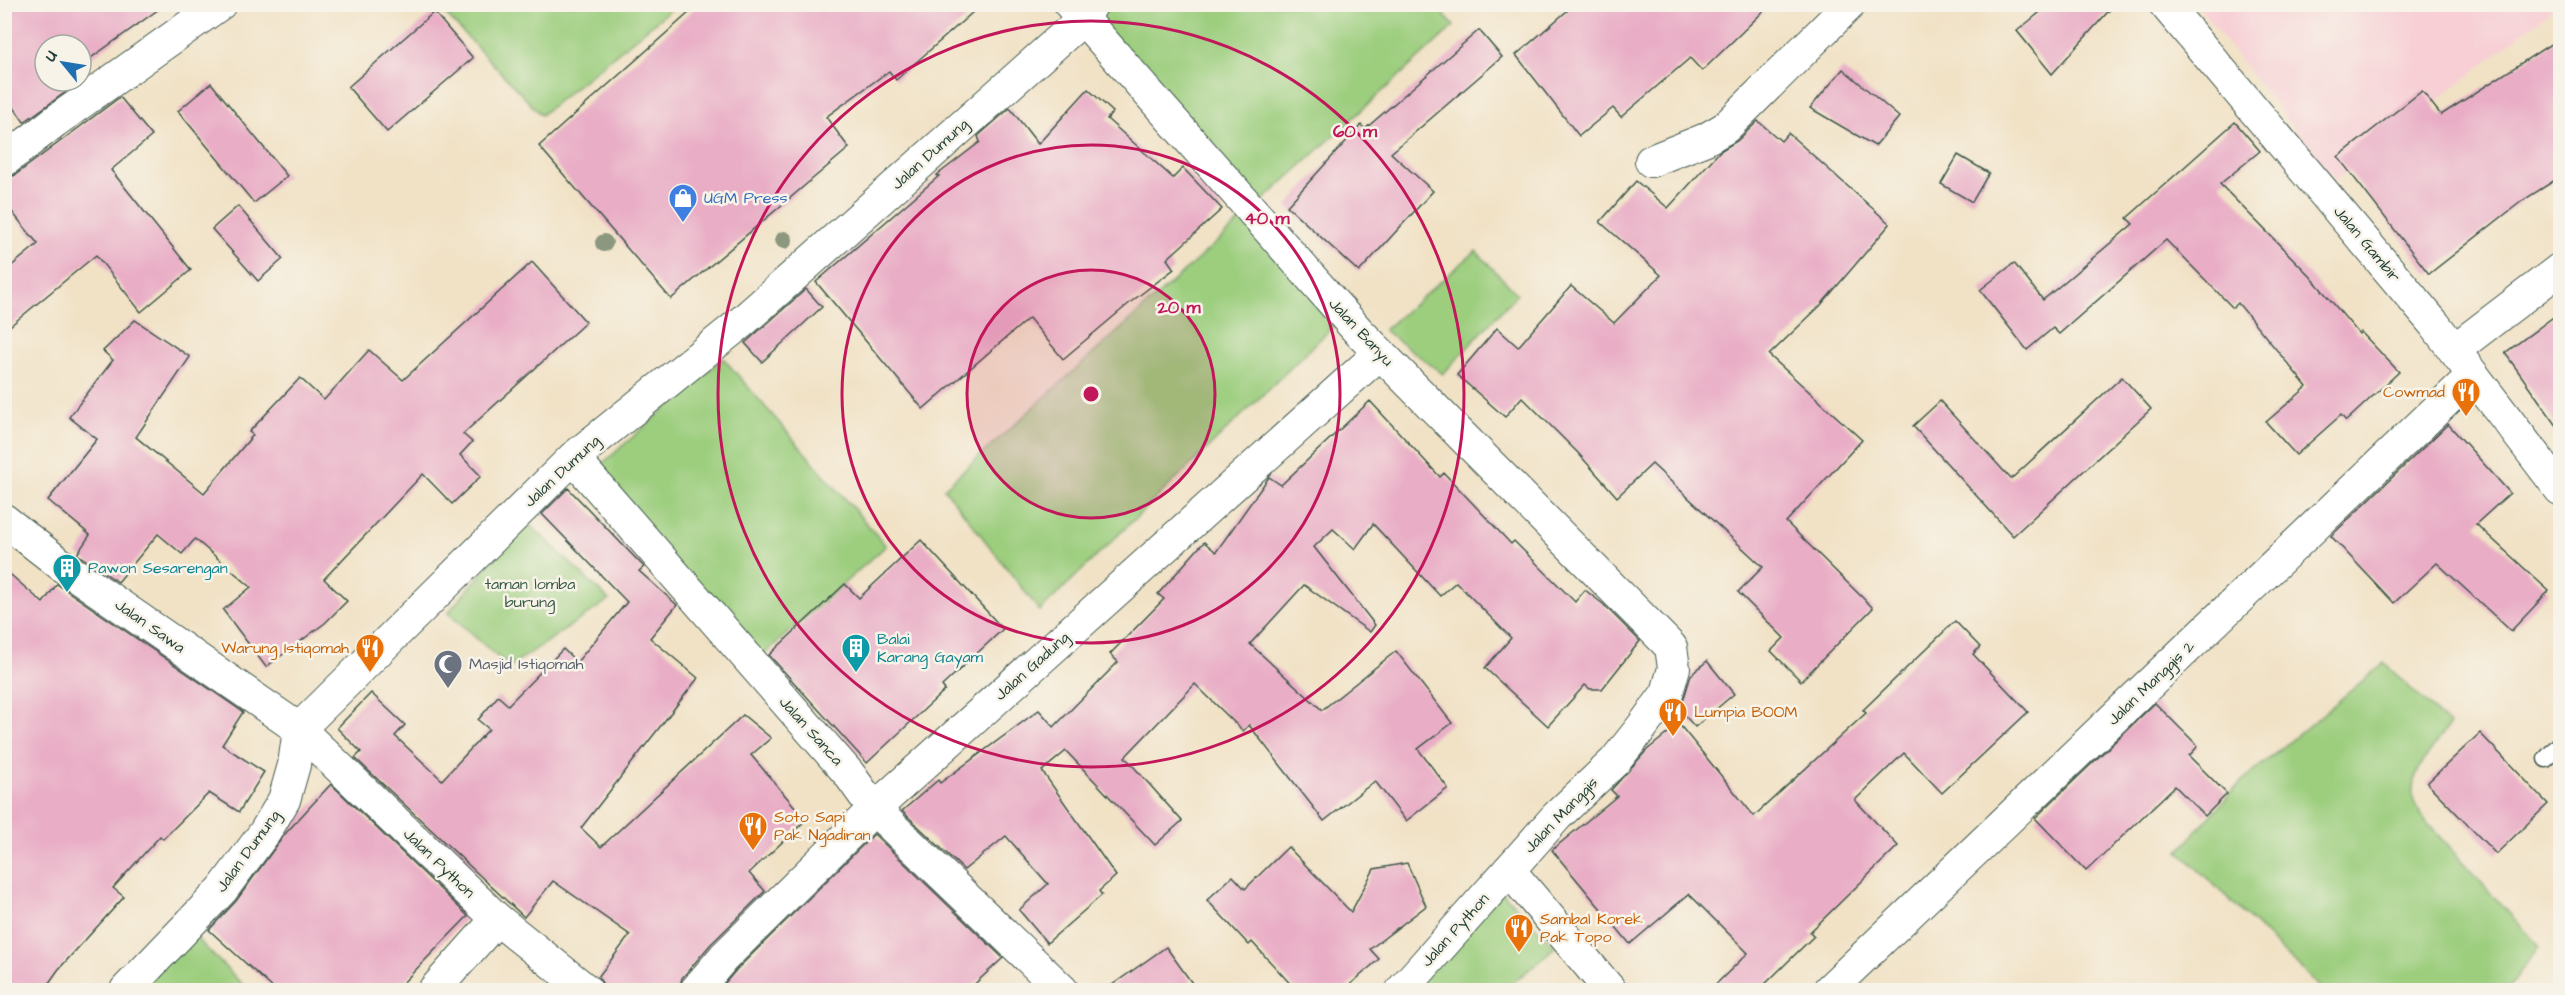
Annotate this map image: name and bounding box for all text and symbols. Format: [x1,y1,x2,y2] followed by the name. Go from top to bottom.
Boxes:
[33,33,93,93] north arrow
[39,47,63,65] text: U
[887,113,974,195] street label: Jalan Dumung
[1333,119,1378,144] text: 60 m
[667,182,699,224] shop icon: UGM Press
[704,187,787,209] place label: UGM Press
[2328,201,2406,287] street label: Jalan Gambir
[1245,206,1290,231] text: 40 m
[1323,293,1398,372] street label: Jalan Banyu
[1157,295,1201,320] text: 20 m
[2450,376,2482,418] restaurant icon: Cowmad
[2383,381,2445,403] place label: Cowmad
[1081,384,1101,404] centre of rings
[519,430,606,513] street label: Jalan Dumung
[51,552,83,594] building icon: Pawon Sesarengan
[88,557,228,580] place label: Pawon Sesarengan
[485,573,575,614] park label: taman lomba burung
[110,594,190,658] street label: Jalan Sawa
[990,627,1075,706] street label: Jalan Gadung
[877,628,984,669] place label: Balai Karang Gayam
[354,632,386,674] restaurant icon: Warung Istiqomah
[840,632,872,674] building icon: Balai Karang Gayam
[2103,636,2200,731] street label: Jalan Manggis 2
[221,637,349,660] place label: Warung Istiqomah
[432,648,464,690] mosque icon: Masjid Istiqomah
[469,653,583,675] place label: Masjid Istiqomah
[774,692,848,770] street label: Jalan Sanca
[1657,696,1689,738] restaurant icon: Lumpia BOOM
[1694,701,1798,723] place label: Lumpia BOOM
[1519,772,1604,859] street label: Jalan Manggis
[211,805,286,897] street label: Jalan Dumung
[774,806,871,847] place label: Soto Sapi Pak Ngadiran
[737,810,769,852] restaurant icon: Soto Sapi Pak Ngadiran
[398,823,480,904] street label: Jalan Python
[1416,888,1495,972] street label: Jalan Python
[1540,908,1643,948] place label: Sambal Korek Pak Topo
[1503,912,1535,954] restaurant icon: Sambal Korek Pak Topo

